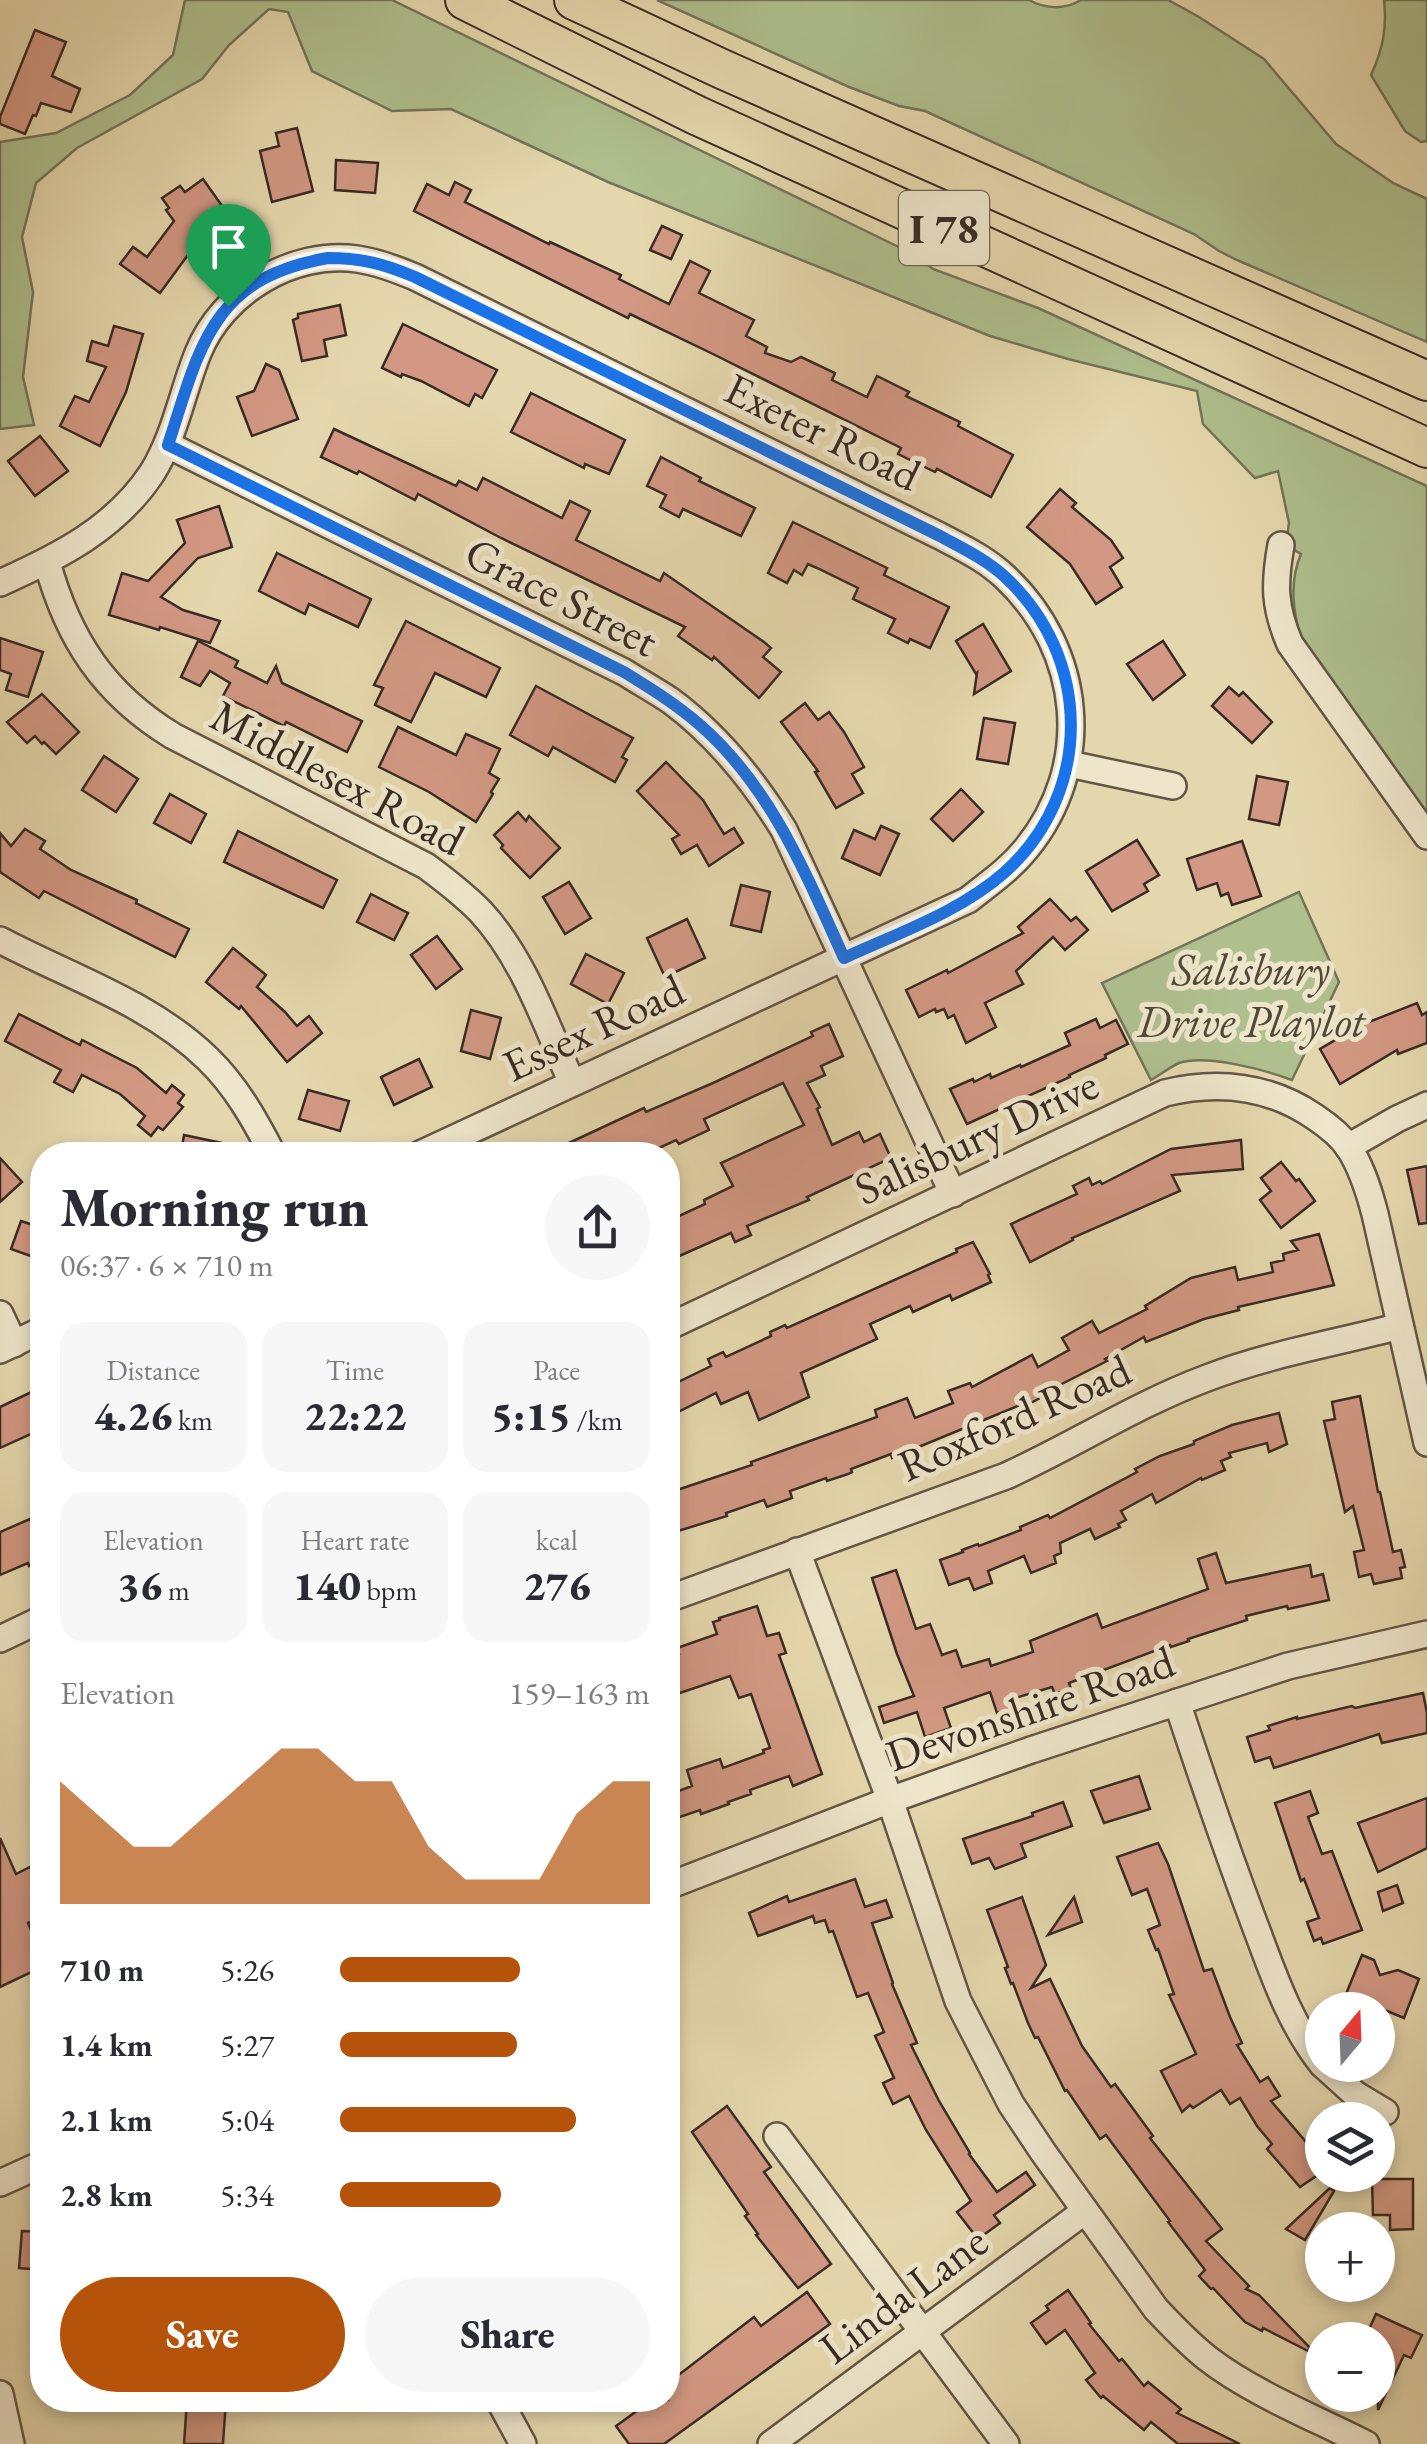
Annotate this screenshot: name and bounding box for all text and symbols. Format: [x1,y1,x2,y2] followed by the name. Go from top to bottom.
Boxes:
[899,191,989,265] road number: I 78
[186,204,271,307] pin
[201,219,256,274] icon: arrive
[715,359,931,503] street label: Exeter Road
[456,523,668,669] street label: Grace Street
[201,686,475,868] street label: Middlesex Road
[1136,940,1367,1050] park label: Salisbury Drive Playlot
[493,960,693,1094] street label: Essex Road
[845,1054,1107,1218] street label: Salisbury Drive
[60,1171,369,1242] text: Morning run
[545,1175,650,1280] button: share
[60,1244,273,1286] text: 06:37 · 6 × 710 m
[889,1340,1140,1494] street label: Roxford Road
[107,1352,200,1388] text: Distance
[326,1352,384,1388] text: Time
[533,1352,580,1388] text: Pace
[94,1388,172,1443] text: 4.26
[304,1388,406,1443] text: 22:22
[491,1388,571,1443] text: 5:15
[172,1402,213,1438] text: km
[571,1402,623,1438] text: /km
[103,1522,204,1558] text: Elevation
[301,1522,409,1558] text: Heart rate
[536,1522,578,1558] text: kcal
[117,1558,162,1613] text: 36
[293,1558,361,1613] text: 140
[523,1558,591,1613] text: 276
[162,1572,190,1608] text: m
[361,1572,417,1608] text: bpm
[878,1632,1182,1784] street label: Devonshire Road
[60,1672,175,1714] text: Elevation
[509,1672,650,1714] text: 159–163 m
[60,1949,144,1991] text: 710 m
[220,1949,274,1991] text: 5:26
[1305,1992,1395,2082] north arrow
[1305,1992,1395,2412] map controls
[60,2024,153,2066] text: 1.4 km
[220,2024,274,2066] text: 5:27
[60,2099,153,2141] text: 2.1 km
[220,2099,274,2141] text: 5:04
[1305,2102,1395,2192] button: layers
[60,2174,153,2216] text: 2.8 km
[220,2174,274,2216] text: 5:34
[807,2212,999,2376] street label: Linda Lane
[1305,2212,1395,2302] button: +
[60,2277,345,2392] button: Save
[365,2277,650,2392] button: Share
[1305,2322,1395,2412] button: −

